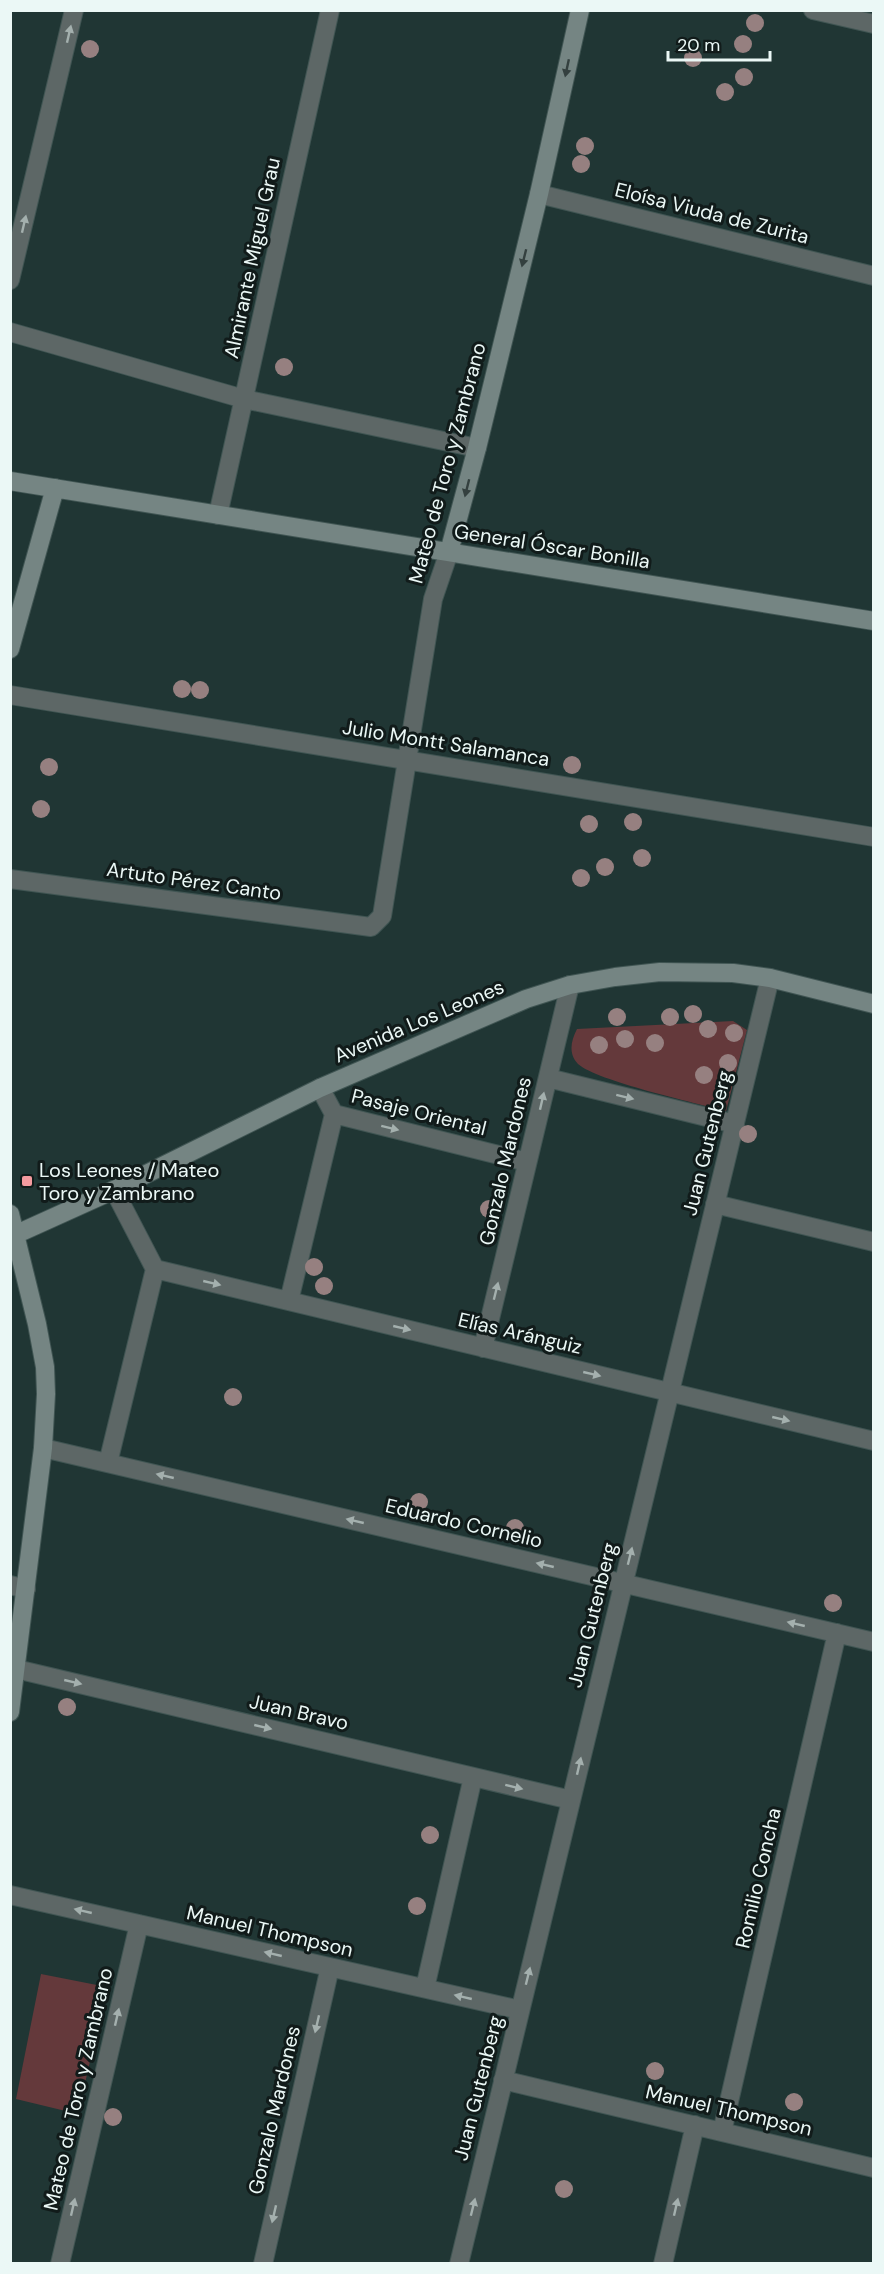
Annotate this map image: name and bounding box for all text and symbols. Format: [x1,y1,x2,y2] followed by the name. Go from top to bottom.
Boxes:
[668,24,770,62] scale bar
[64,25,74,43] one-way arrow
[677,33,720,57] text: 20 m
[562,58,571,77] one-way arrow
[218,155,286,361] street label: Almirante Miguel Grau
[612,176,812,250] street label: Eloísa Viuda de Zurita
[20,214,29,233] one-way arrow
[518,249,528,267] one-way arrow
[402,340,492,586] street label: Mateo de Toro y Zambrano
[461,479,471,497] one-way arrow
[452,518,652,574] street label: General Óscar Bonilla
[341,714,551,772] street label: Julio Montt Salamanca
[105,856,283,906] street label: Artuto Pérez Canto
[330,973,508,1069] street label: Avenida Los Leones
[676,1068,738,1218] street label: Juan Gutenberg
[473,1074,537,1248] street label: Gonzalo Mardones
[349,1083,489,1141] street label: Pasaje Oriental
[538,1092,547,1111] one-way arrow
[616,1092,634,1102] one-way arrow
[381,1124,400,1134] one-way arrow
[39,1157,219,1206] place label: Los Leones / Mateo Toro y Zambrano
[20,1174,34,1188] marker: Los Leones / Mateo Toro y Zambrano
[203,1279,222,1288] one-way arrow
[492,1282,502,1300] one-way arrow
[456,1306,584,1360] street label: Elías Aránguiz
[393,1324,411,1334] one-way arrow
[582,1369,601,1379] one-way arrow
[772,1415,790,1425] one-way arrow
[156,1471,174,1481] one-way arrow
[383,1492,545,1554] street label: Eduardo Cornelio
[346,1515,364,1525] one-way arrow
[561,1540,623,1690] street label: Juan Gutenberg
[625,1547,635,1566] one-way arrow
[535,1560,554,1569] one-way arrow
[787,1618,805,1628] one-way arrow
[64,1678,83,1687] one-way arrow
[247,1688,351,1736] street label: Juan Bravo
[253,1723,272,1732] one-way arrow
[575,1757,585,1776] one-way arrow
[504,1782,523,1792] one-way arrow
[729,1805,787,1951] street label: Romilio Concha
[184,1899,356,1963] street label: Manuel Thompson
[74,1906,92,1916] one-way arrow
[264,1949,282,1959] one-way arrow
[37,1965,119,2213] street label: Mateo de Toro y Zambrano
[524,1967,534,1986] one-way arrow
[454,1992,473,2001] one-way arrow
[113,2007,123,2026] one-way arrow
[447,2013,509,2163] street label: Juan Gutenberg
[311,2015,321,2033] one-way arrow
[242,2023,306,2197] street label: Gonzalo Mardones
[643,2078,815,2142] street label: Manuel Thompson
[69,2197,78,2216] one-way arrow
[468,2197,478,2216] one-way arrow
[672,2197,681,2216] one-way arrow
[268,2205,278,2224] one-way arrow

